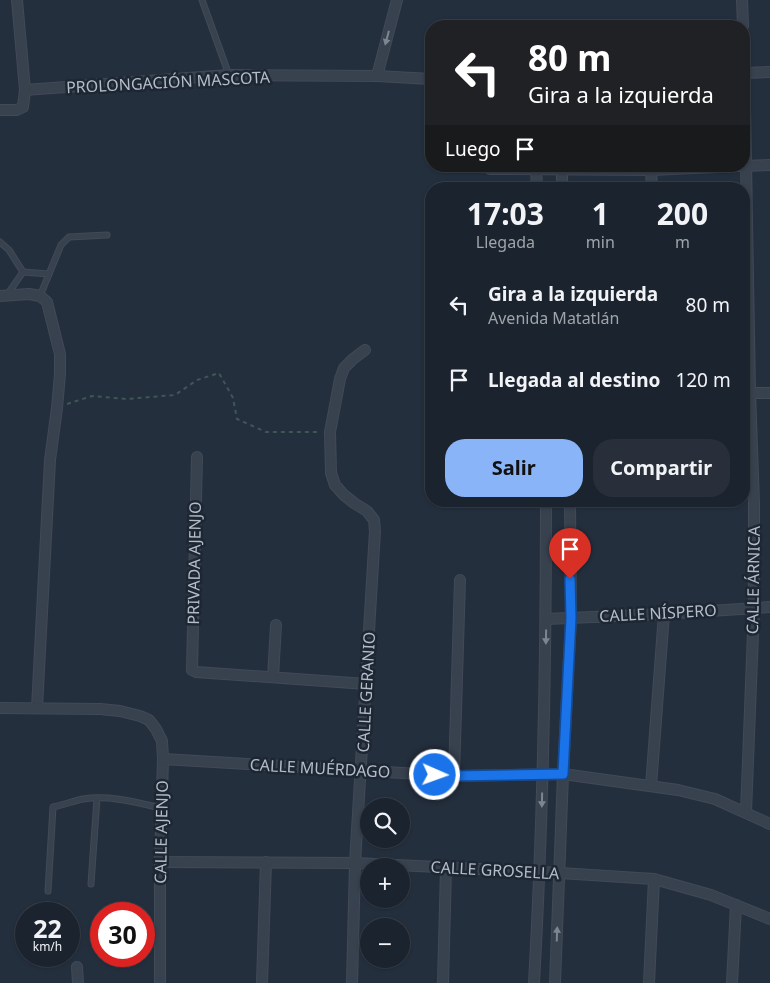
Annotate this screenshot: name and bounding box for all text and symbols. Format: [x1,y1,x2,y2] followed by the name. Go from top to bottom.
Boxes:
[383,30,391,46] one-way arrow
[528,34,611,81] text: 80 m
[445,40,510,105] icon: left
[66,66,271,98] street label: PROLONGACIÓN MASCOTA
[528,79,714,109] text: Gira a la izquierda
[511,135,539,163] icon: arrive
[445,136,501,162] text: Luego
[467,193,544,234] text: 17:03
[592,193,609,234] text: 1
[657,193,708,234] text: 200
[476,231,535,253] text: Llegada
[586,231,615,253] text: min
[675,231,690,253] text: m
[488,281,658,307] text: Gira a la izquierda
[445,291,473,319] icon: left
[686,292,730,318] text: 80 m
[488,307,619,329] text: Avenida Matatlán
[445,366,473,394] icon: arrive
[488,367,660,393] text: Llegada al destino
[675,367,731,393] text: 120 m
[445,439,583,497] button: Salir
[593,439,730,497] button: Compartir
[182,501,206,625] street label: PRIVADA AJENJO
[741,525,765,634] street label: CALLE ÁRNICA
[549,528,591,579] pin
[556,535,584,563] icon: arrive
[599,599,717,627] street label: CALLE NÍSPERO
[542,630,550,646] one-way arrow
[352,631,380,753] street label: CALLE GERANIO
[408,748,460,800] position arrow
[249,753,391,783] street label: CALLE MUÉRDAGO
[149,780,173,884] street label: CALLE AJENJO
[538,792,546,808] one-way arrow
[360,798,410,968] map controls
[360,798,410,848] button: search
[430,856,561,884] street label: CALLE GROSELLA
[360,858,410,908] button: +
[90,902,155,967] speed limit sign: 30
[33,911,62,945] text: 22
[360,918,410,968] button: −
[554,926,562,942] one-way arrow
[33,938,62,955] text: km/h

